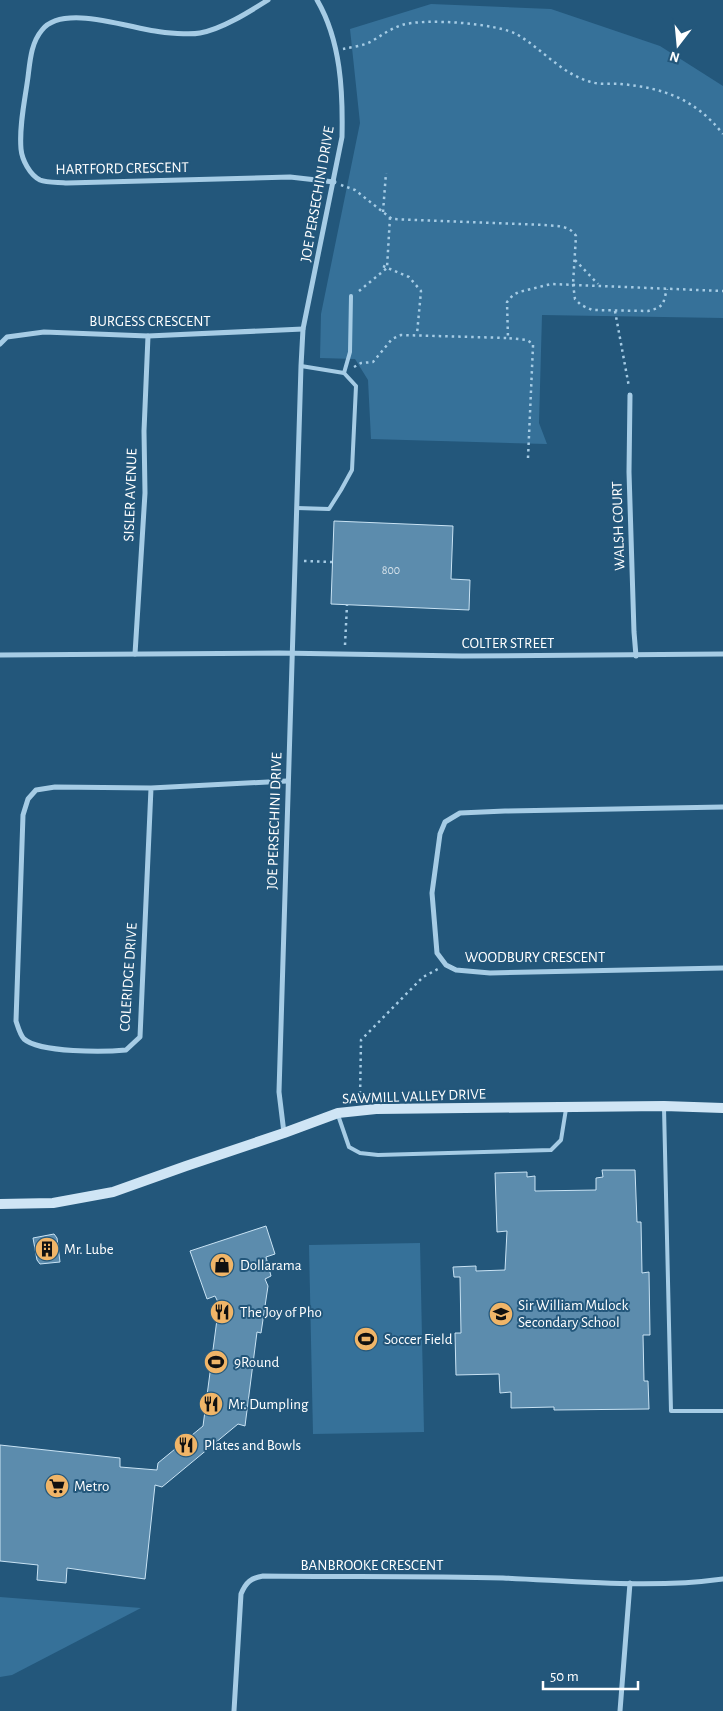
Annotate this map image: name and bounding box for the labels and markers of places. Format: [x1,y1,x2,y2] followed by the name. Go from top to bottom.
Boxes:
[34,1236,60,1262] building icon: Mr. Lube
[64,1242,114,1257] place label: Mr. Lube
[209,1252,235,1278] shop icon: Dollarama
[240,1258,302,1273] place label: Dollarama
[518,1298,628,1330] place label: Sir William Mulock Secondary School
[209,1299,235,1325] restaurant icon: The Joy of Pho
[488,1301,514,1327] school or university icon: Sir William Mulock Secondary School
[240,1305,322,1320] place label: The Joy of Pho
[353,1326,379,1352] sports icon: Soccer Field
[384,1332,453,1347] place label: Soccer Field
[203,1349,229,1375] sports icon: 9Round
[234,1355,279,1370] place label: 9Round
[198,1391,224,1417] restaurant icon: Mr. Dumpling
[228,1397,309,1412] place label: Mr. Dumpling
[173,1432,199,1458] restaurant icon: Plates and Bowls
[204,1438,301,1453] place label: Plates and Bowls
[44,1473,70,1499] supermarket icon: Metro
[74,1479,109,1494] place label: Metro

